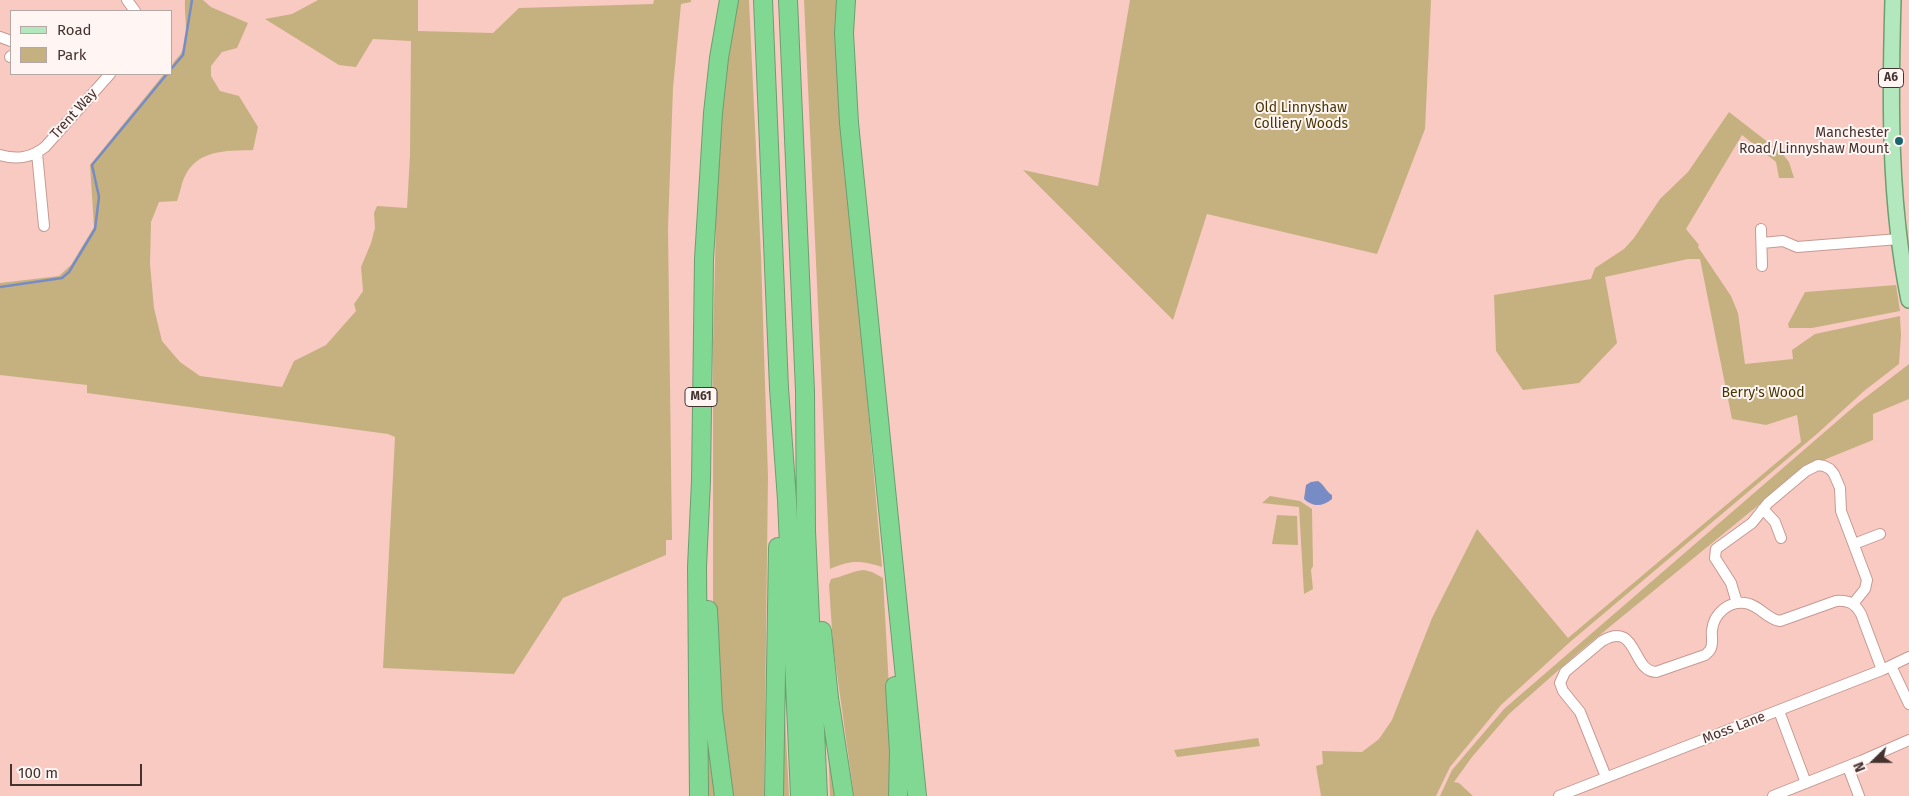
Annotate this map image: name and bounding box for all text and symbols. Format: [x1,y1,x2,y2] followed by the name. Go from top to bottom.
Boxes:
[10,10,172,75] legend
[57,21,92,39] text: Road
[57,46,87,64] text: Park
[1878,68,1904,88] road number: A6
[47,85,101,143] street label: Trent Way
[1254,100,1348,132] park label: Old Linnyshaw Colliery Woods
[1739,125,1889,158] place label: Manchester Road/Linnyshaw Mount
[1893,135,1905,147] marker: Manchester Road/Linnyshaw Mount
[1721,385,1805,401] park label: Berry's Wood
[685,388,717,407] road number: M61
[1700,708,1768,748] street label: Moss Lane
[1849,736,1899,786] north arrow
[12,754,145,786] scale bar
[1850,759,1869,774] text: N
[18,764,58,782] text: 100 m

